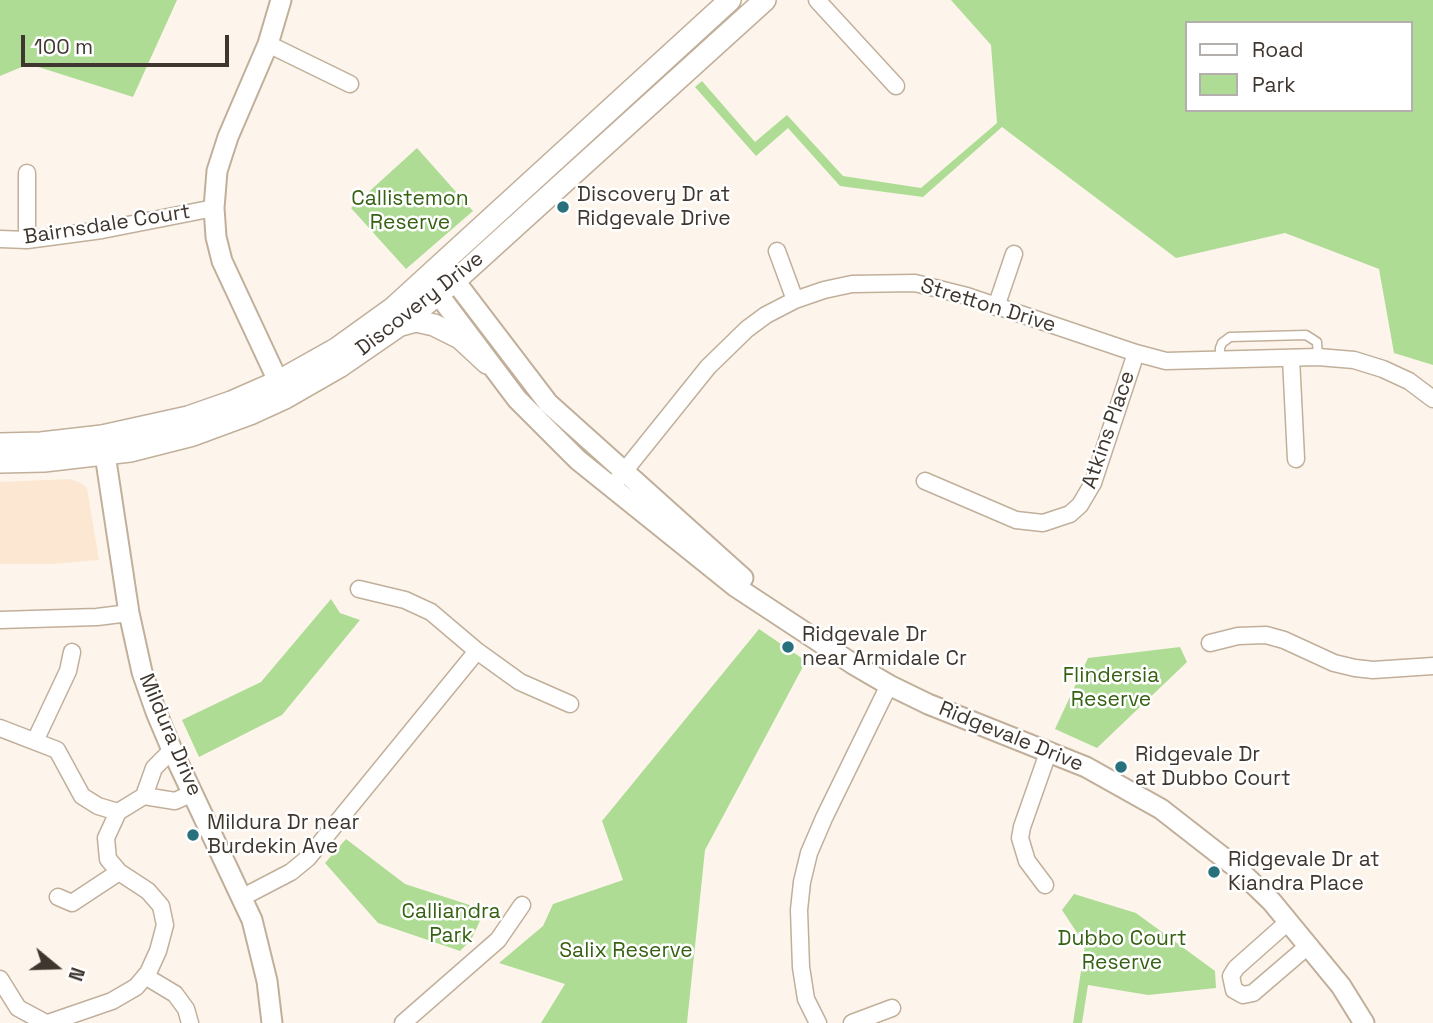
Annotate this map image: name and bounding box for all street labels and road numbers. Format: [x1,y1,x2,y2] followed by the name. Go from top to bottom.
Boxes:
[22,199,192,251] street label: Bairnsdale Court
[351,246,489,362] street label: Discovery Drive
[917,273,1059,339] street label: Stretton Drive
[1077,368,1141,492] street label: Atkins Place
[133,670,207,800] street label: Mildura Drive
[935,697,1087,777] street label: Ridgevale Drive

